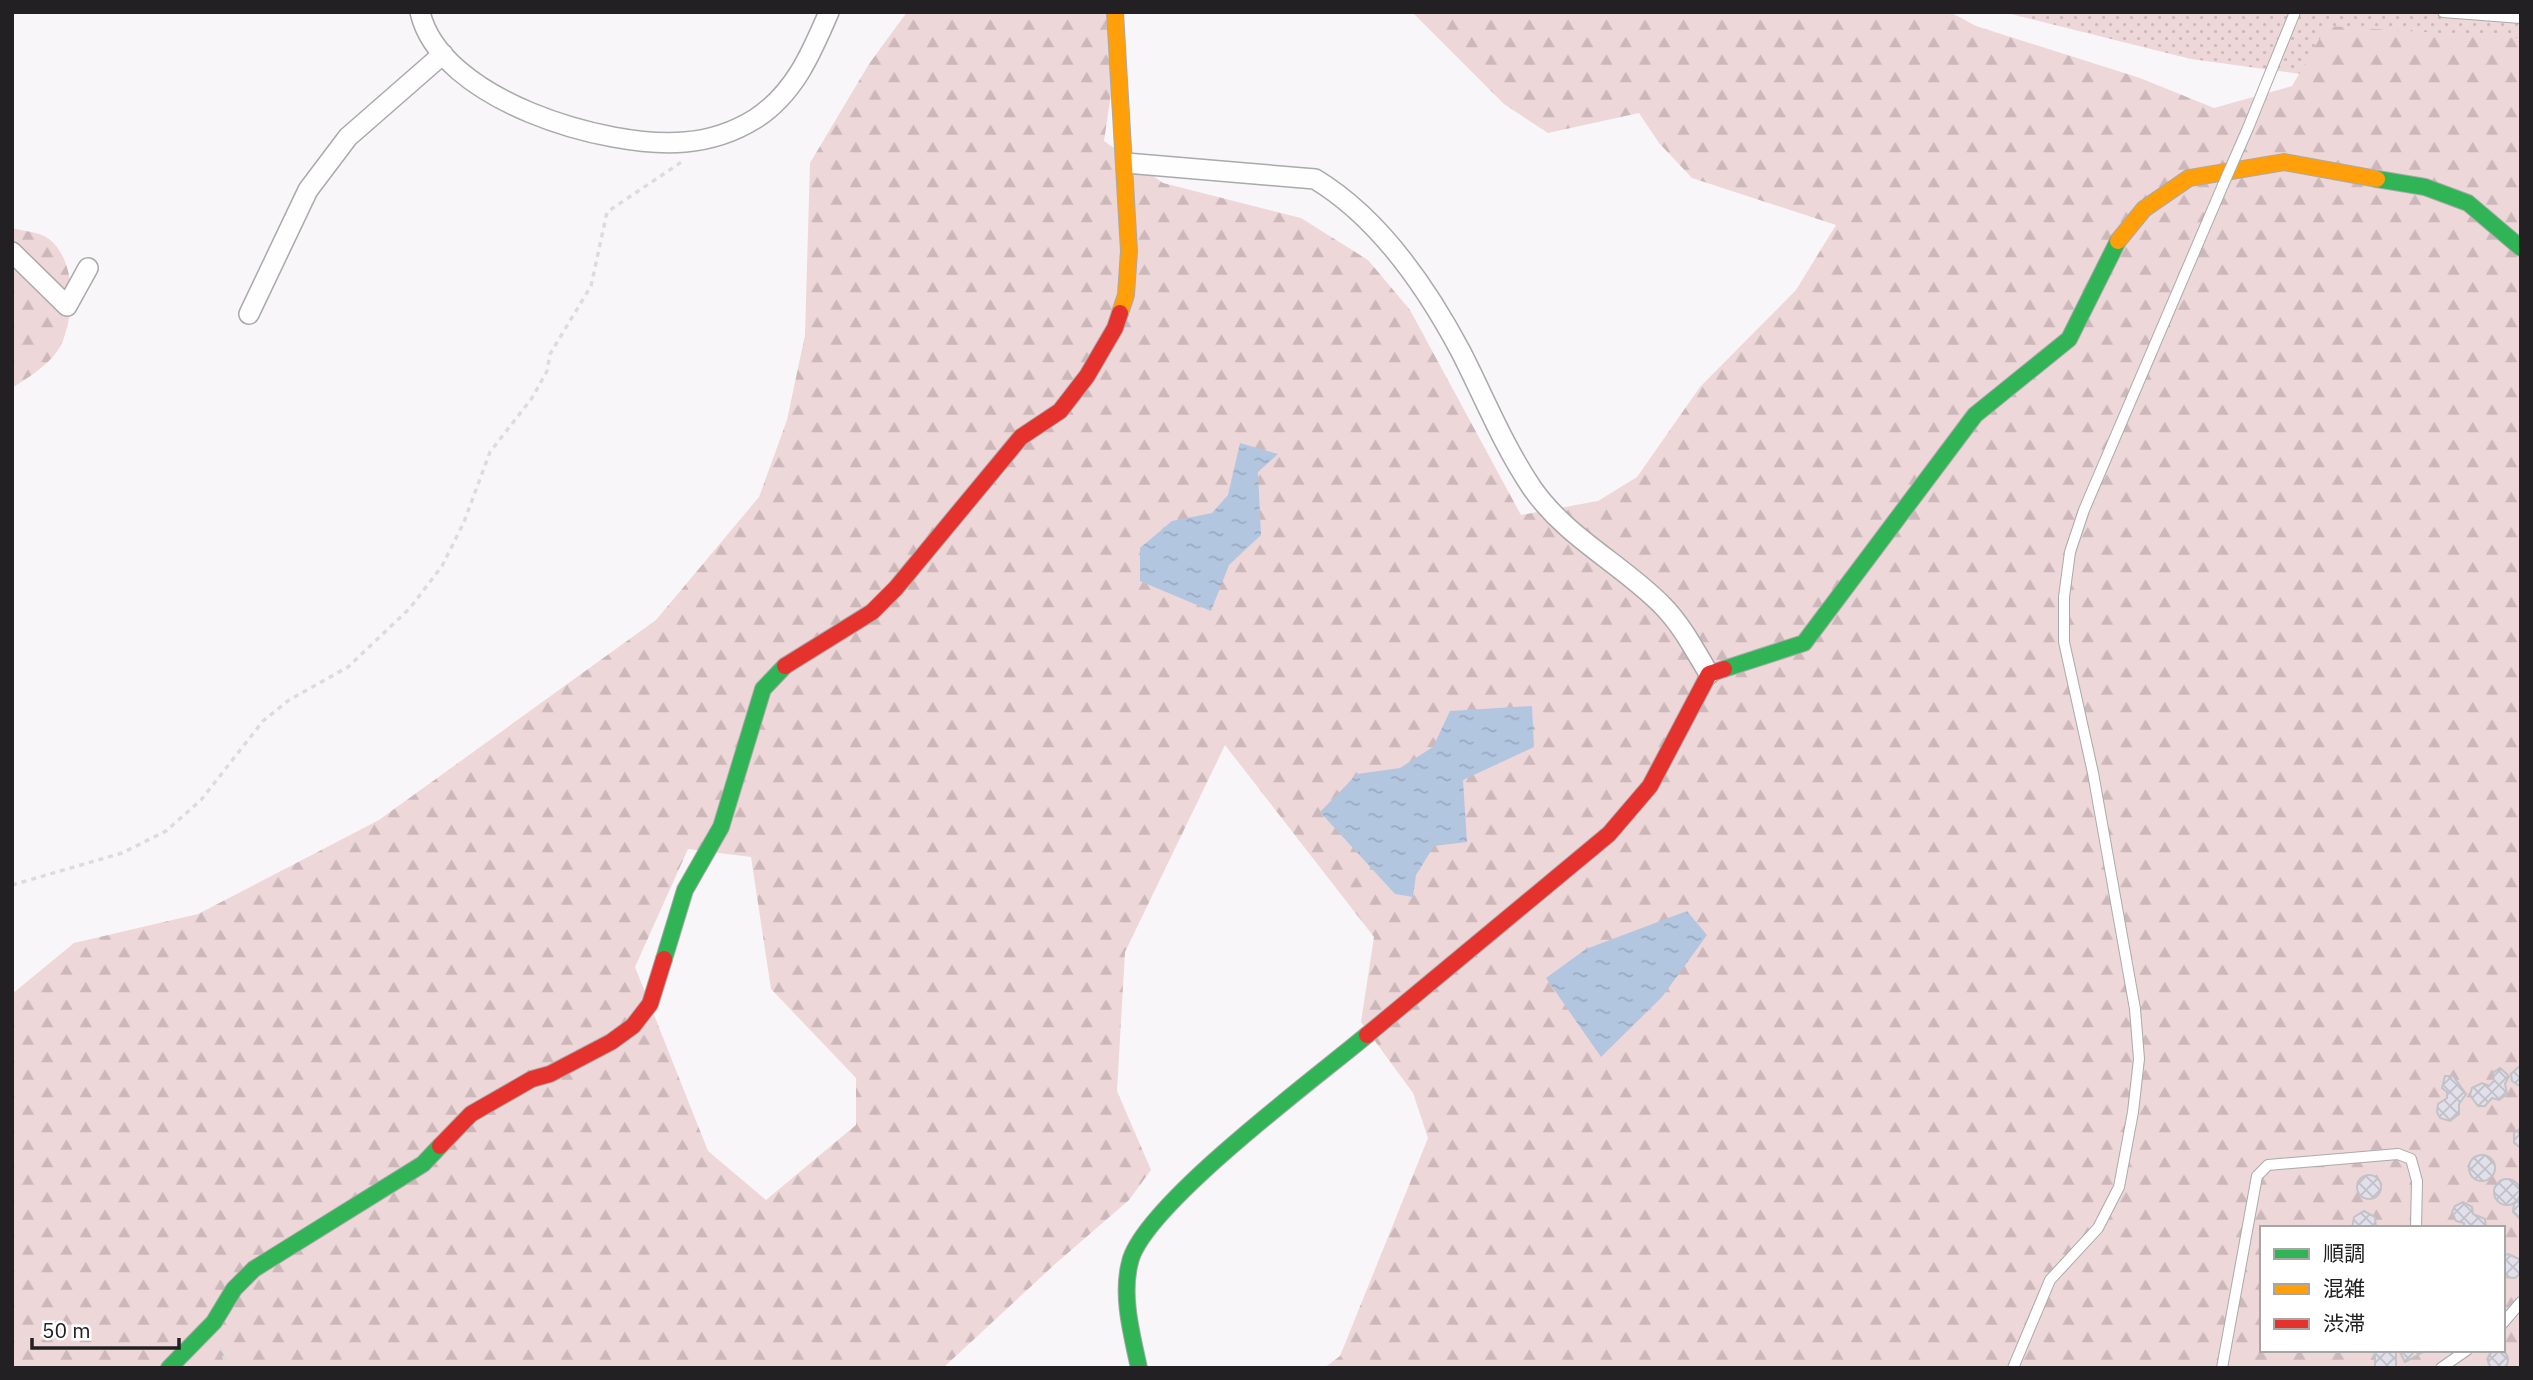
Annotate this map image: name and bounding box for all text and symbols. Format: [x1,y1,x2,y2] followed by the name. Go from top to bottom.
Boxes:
[2260,1226,2505,1352] legend
[2323,1239,2365,1267] text: 順調
[2323,1274,2365,1302] text: 混雑
[32,1306,178,1350] scale bar
[2323,1309,2365,1337] text: 渋滞
[42,1316,91,1344] text: 50 m

